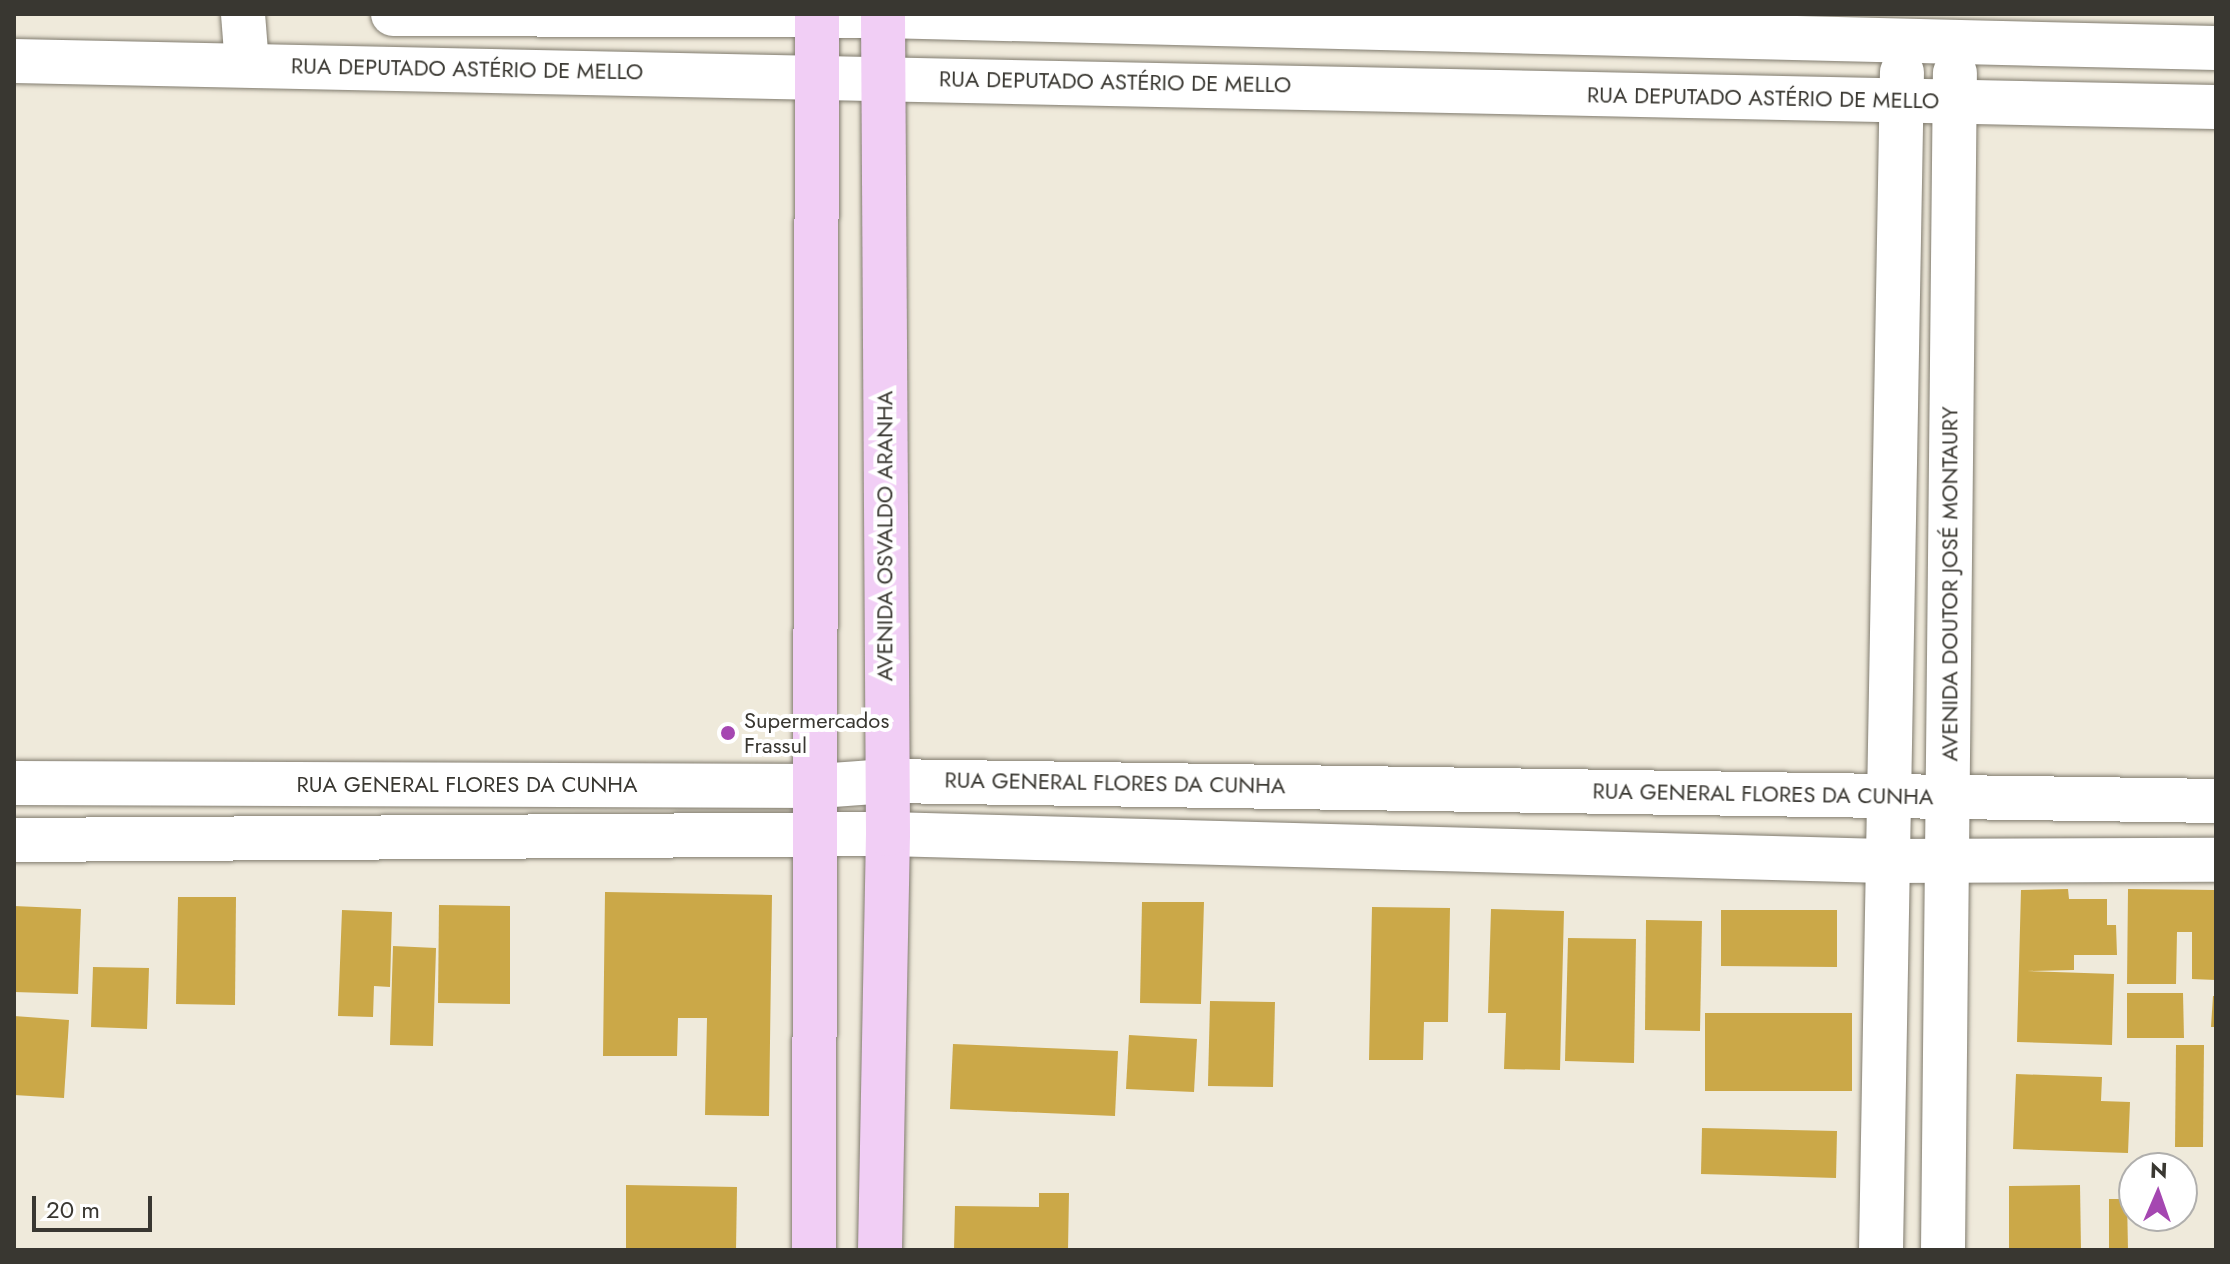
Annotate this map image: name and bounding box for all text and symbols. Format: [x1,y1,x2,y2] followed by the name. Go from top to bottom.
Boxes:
[291,53,643,85] street label: RUA DEPUTADO ASTÉRIO DE MELLO
[939,66,1291,98] street label: RUA DEPUTADO ASTÉRIO DE MELLO
[1587,82,1939,114] street label: RUA DEPUTADO ASTÉRIO DE MELLO
[872,391,898,681] street label: AVENIDA OSVALDO ARANHA
[1937,407,1963,761] street label: AVENIDA DOUTOR JOSÉ MONTAURY
[744,707,889,758] place label: Supermercados Frassul
[719,724,737,742] marker: Supermercados Frassul
[944,767,1286,799] street label: RUA GENERAL FLORES DA CUNHA
[296,772,638,798] street label: RUA GENERAL FLORES DA CUNHA
[1592,778,1934,810] street label: RUA GENERAL FLORES DA CUNHA
[2118,1152,2198,1232] north arrow
[2149,1154,2168,1186] text: N
[36,1180,156,1230] scale bar
[46,1192,100,1227] text: 20 m

